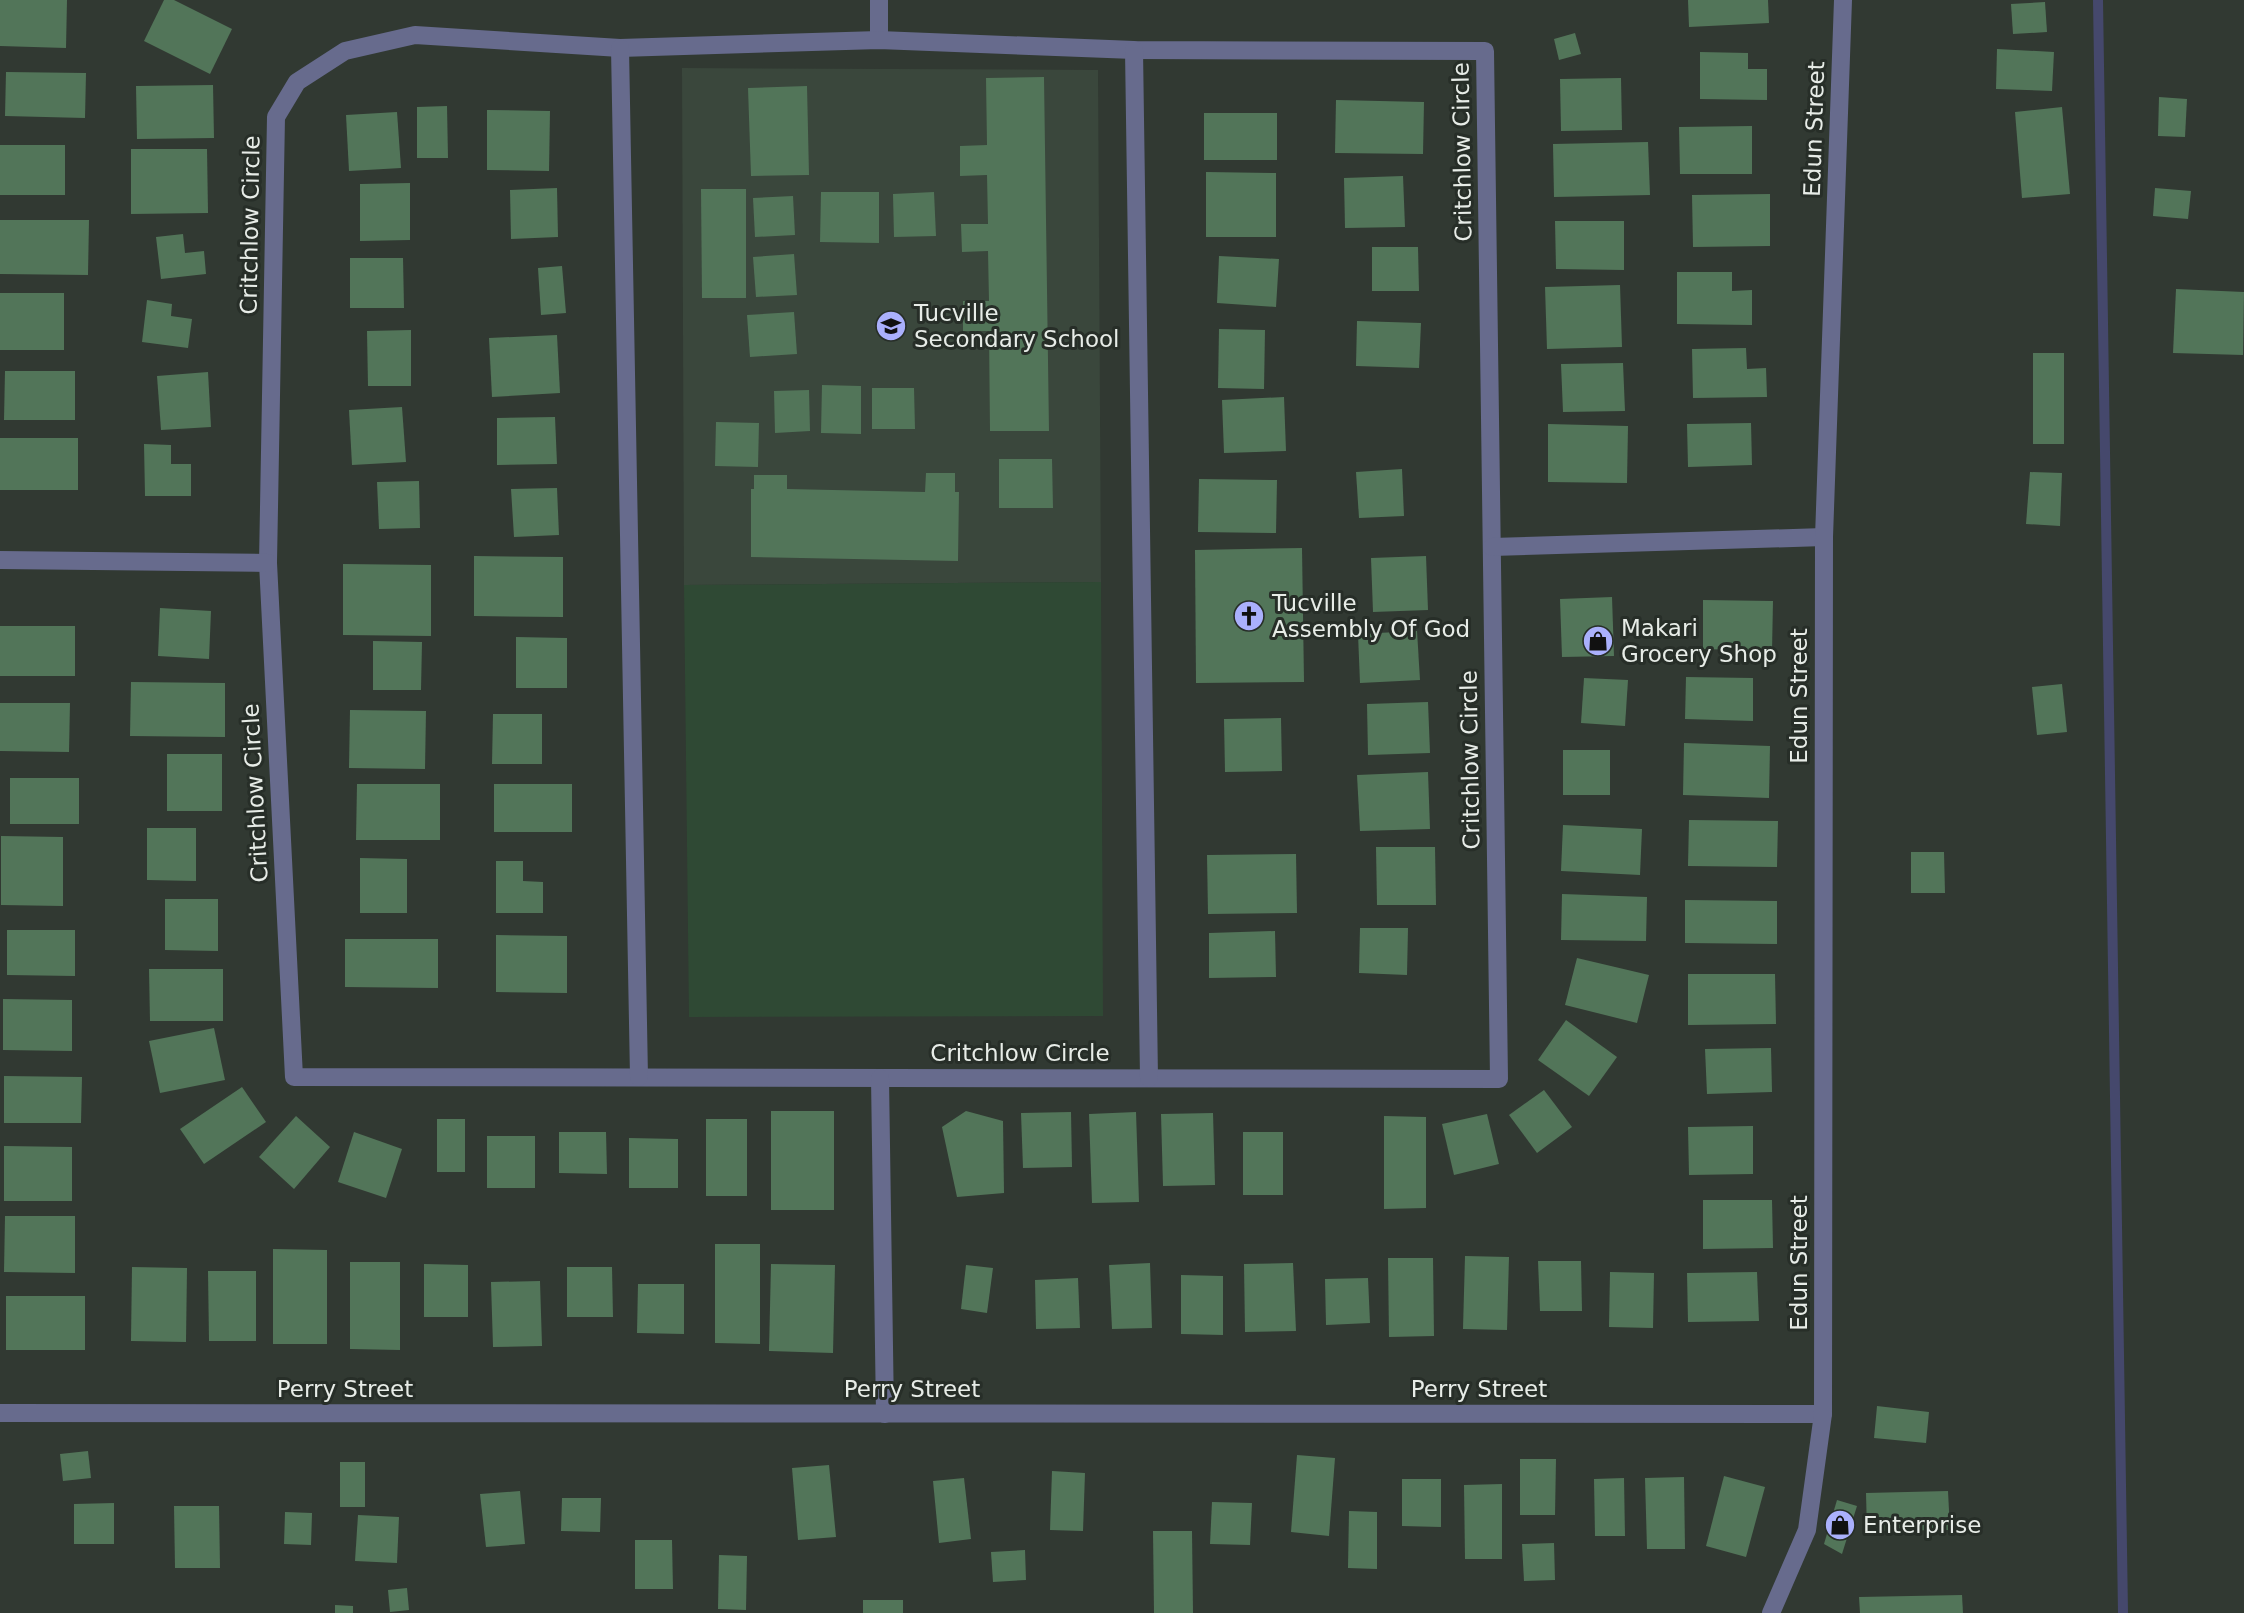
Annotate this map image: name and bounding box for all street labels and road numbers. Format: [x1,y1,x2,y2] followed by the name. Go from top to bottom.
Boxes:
[1799,61,1829,197] street label: Edun Street
[1447,62,1477,242] street label: Critchlow Circle
[235,135,265,315] street label: Critchlow Circle
[1786,628,1812,764] street label: Edun Street
[1455,670,1485,850] street label: Critchlow Circle
[237,703,273,883] street label: Critchlow Circle
[930,1040,1110,1066] street label: Critchlow Circle
[1786,1195,1812,1331] street label: Edun Street
[277,1376,413,1402] street label: Perry Street
[844,1376,980,1402] street label: Perry Street
[1411,1376,1547,1402] street label: Perry Street

